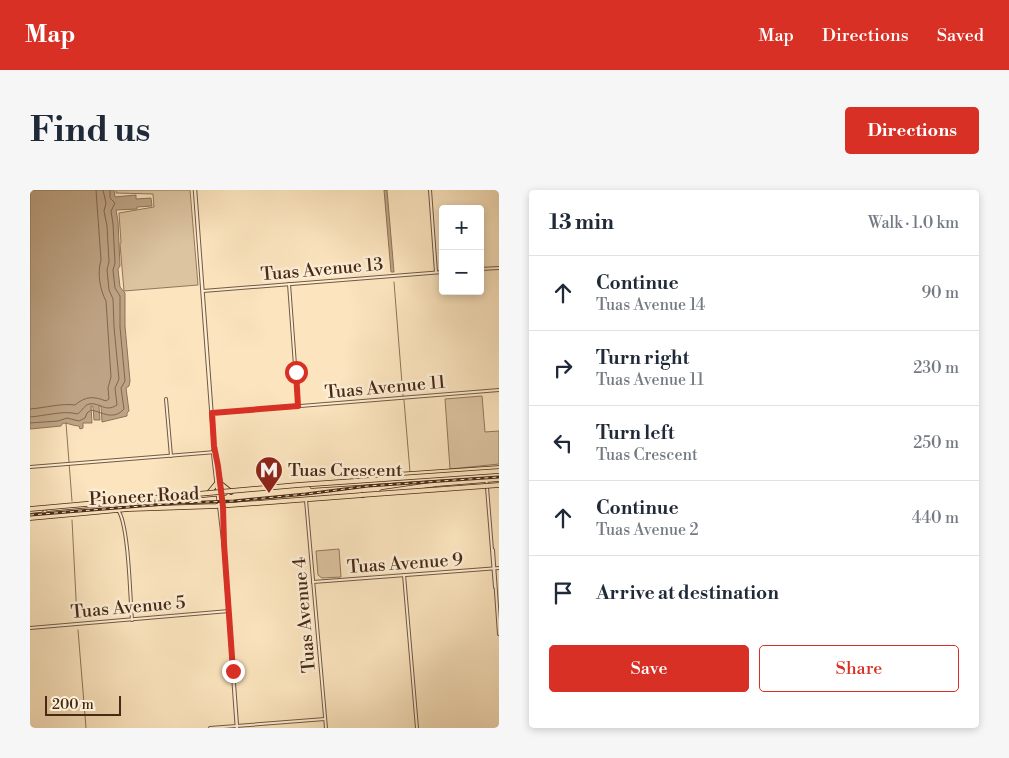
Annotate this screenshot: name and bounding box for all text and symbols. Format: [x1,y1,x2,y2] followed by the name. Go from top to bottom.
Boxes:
[25,20,75,50] text: Map
[758,24,794,47] text: Map
[822,24,909,47] text: Directions
[937,24,984,47] text: Saved
[845,107,979,154] button: Directions
[30,109,150,152] text: Find us
[439,205,484,295] map controls
[439,205,484,250] button: +
[549,210,614,236] text: 13 min
[868,213,959,233] text: Walk · 1.0 km
[439,250,484,295] button: −
[260,253,384,286] street label: Tuas Avenue 13
[596,271,679,295] text: Continue
[549,279,577,307] icon: ahead
[921,283,959,303] text: 90 m
[596,295,705,315] text: Tuas Avenue 14
[596,346,689,370] text: Turn right
[549,354,577,382] icon: right
[913,358,959,378] text: 230 m
[285,361,308,384] route start
[596,370,704,390] text: Tuas Avenue 11
[324,371,447,404] street label: Tuas Avenue 11
[596,421,675,445] text: Turn left
[549,429,577,457] icon: left
[913,433,959,453] text: 250 m
[596,445,698,465] text: Tuas Crescent
[254,455,284,494] metro station icon: Tuas Crescent
[288,459,403,482] place label: Tuas Crescent
[88,482,201,511] street label: Pioneer Road
[596,496,679,520] text: Continue
[549,504,577,532] icon: ahead
[912,508,959,528] text: 440 m
[596,520,699,540] text: Tuas Avenue 2
[346,548,464,579] street label: Tuas Avenue 9
[288,556,321,674] street label: Tuas Avenue 4
[549,579,577,607] icon: arrive
[596,581,779,605] text: Arrive at destination
[70,591,186,624] street label: Tuas Avenue 5
[549,645,749,692] button: Save
[759,645,959,692] button: Share
[222,660,245,683] route end
[45,693,121,716] scale bar
[52,696,94,714] text: 200 m

